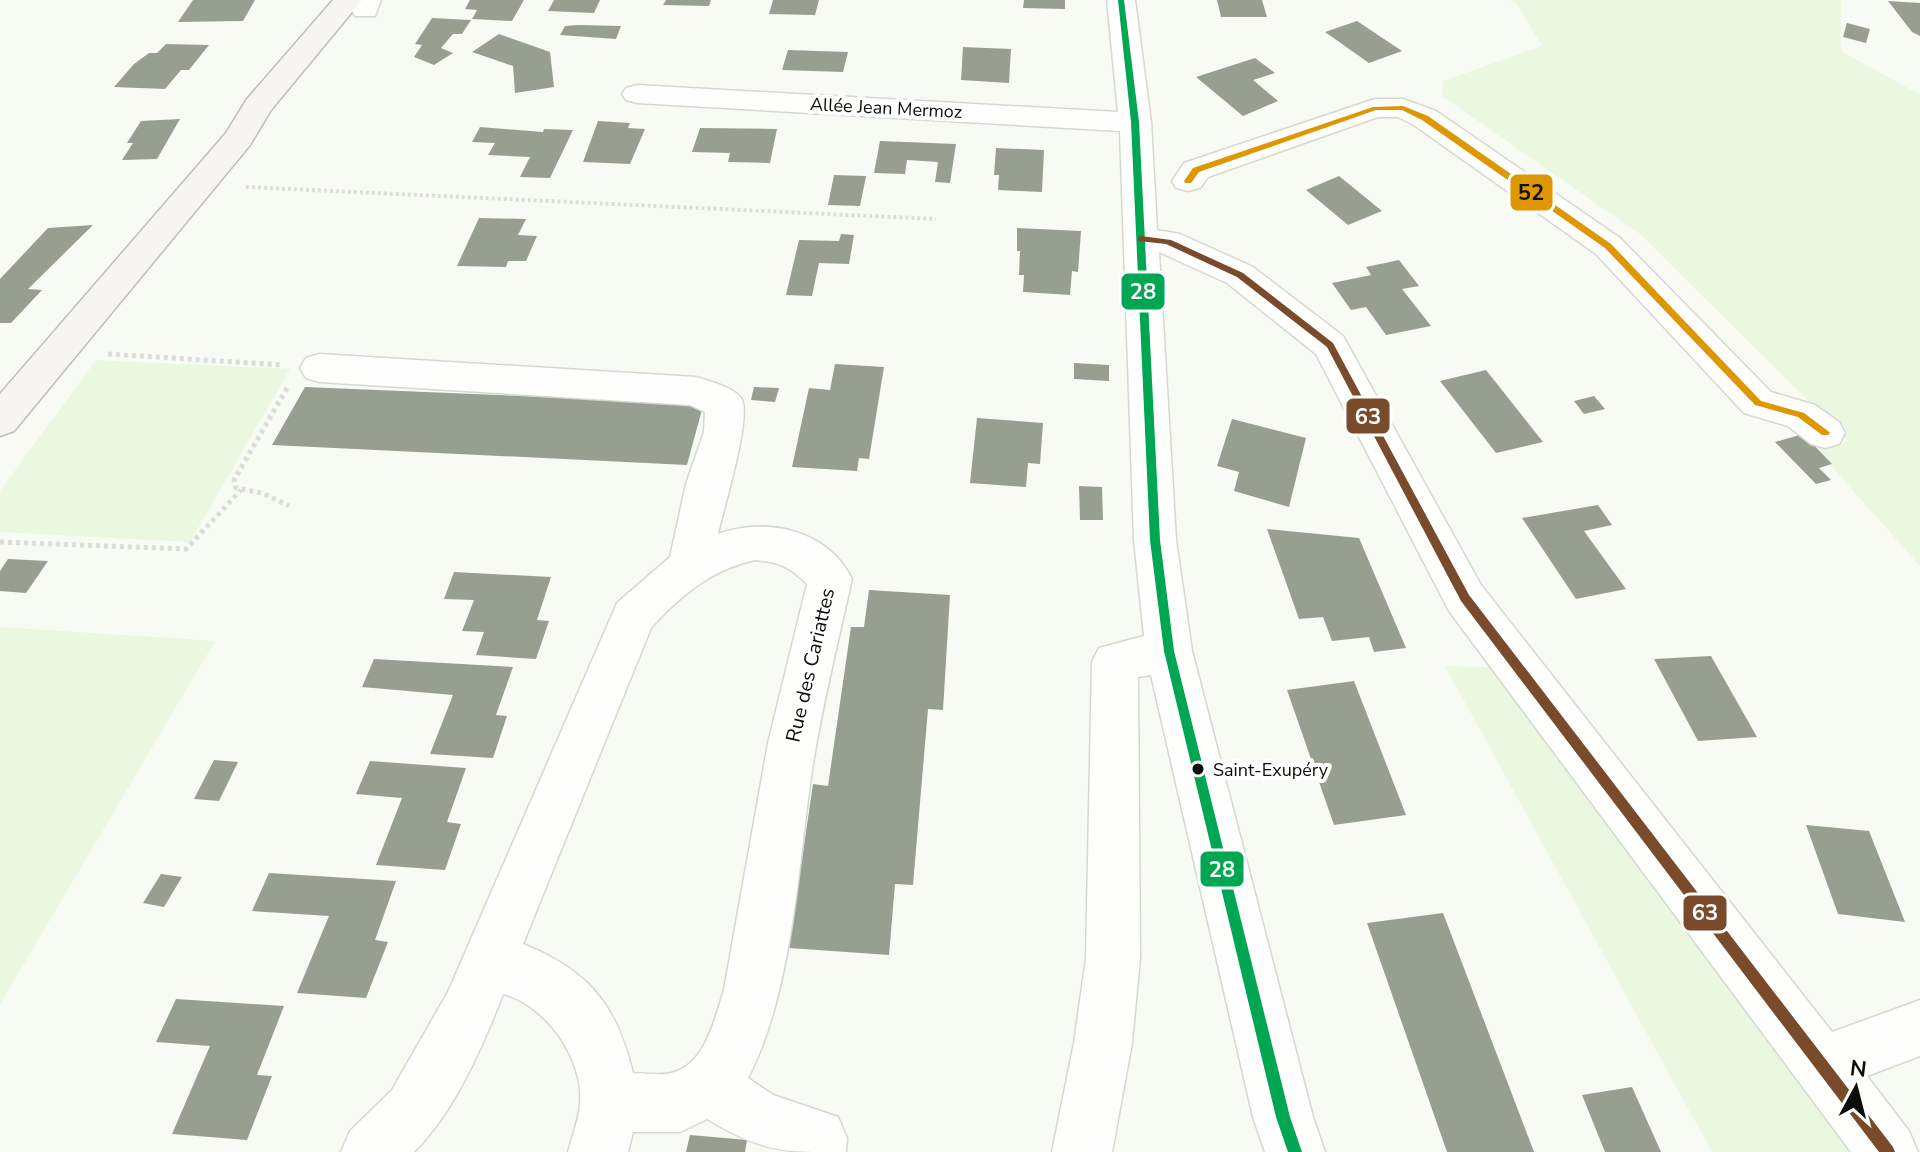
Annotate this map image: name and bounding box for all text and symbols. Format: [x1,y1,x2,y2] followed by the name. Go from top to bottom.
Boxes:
[809,92,963,124] street label: Allée Jean Mermoz
[1509,173,1554,212] line badge: 52
[1518,178,1544,208] text: 52
[1120,272,1166,311] line badge: 28
[1130,277,1156,307] text: 28
[1345,397,1391,435] line badge: 63
[1355,402,1381,432] text: 63
[780,585,841,745] street label: Rue des Cariattes
[1213,758,1329,782] place label: Saint-Exupéry
[1190,761,1206,777] marker: Saint-Exupéry
[1199,850,1245,888] line badge: 28
[1209,855,1235,885] text: 28
[1682,894,1728,932] line badge: 63
[1692,898,1718,928] text: 63
[1816,1048,1896,1128] north arrow
[1848,1053,1868,1085] text: N

